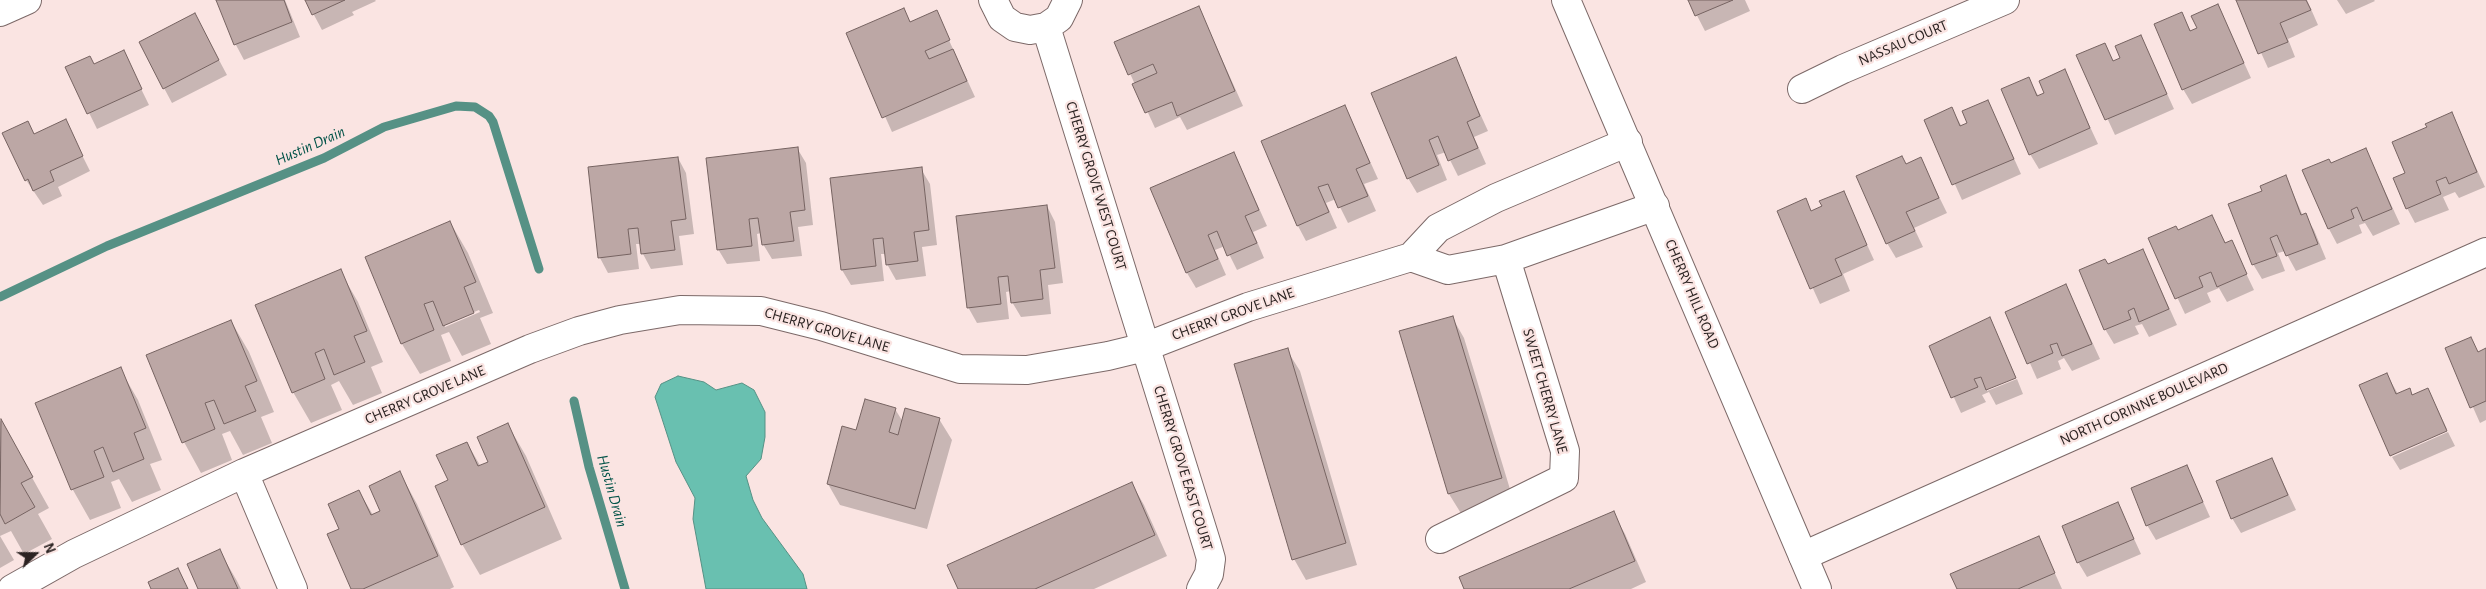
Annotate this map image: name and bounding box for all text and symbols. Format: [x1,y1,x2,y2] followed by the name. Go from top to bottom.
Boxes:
[1856,16,1950,70] street label: NASSAU COURT
[1062,99,1130,273] street label: CHERRY GROVE WEST COURT
[272,122,348,170] water label: Hustin Drain
[1661,237,1723,351] street label: CHERRY HILL ROAD
[1169,283,1297,345] street label: CHERRY GROVE LANE
[763,304,891,356] street label: CHERRY GROVE LANE
[1519,326,1571,456] street label: SWEET CHERRY LANE
[2057,359,2231,449] street label: NORTH CORINNE BOULEVARD
[362,362,488,428] street label: CHERRY GROVE LANE
[1149,384,1217,552] street label: CHERRY GROVE EAST COURT
[592,453,632,529] water label: Hustin Drain
[10,529,60,579] north arrow
[41,541,57,556] text: N

